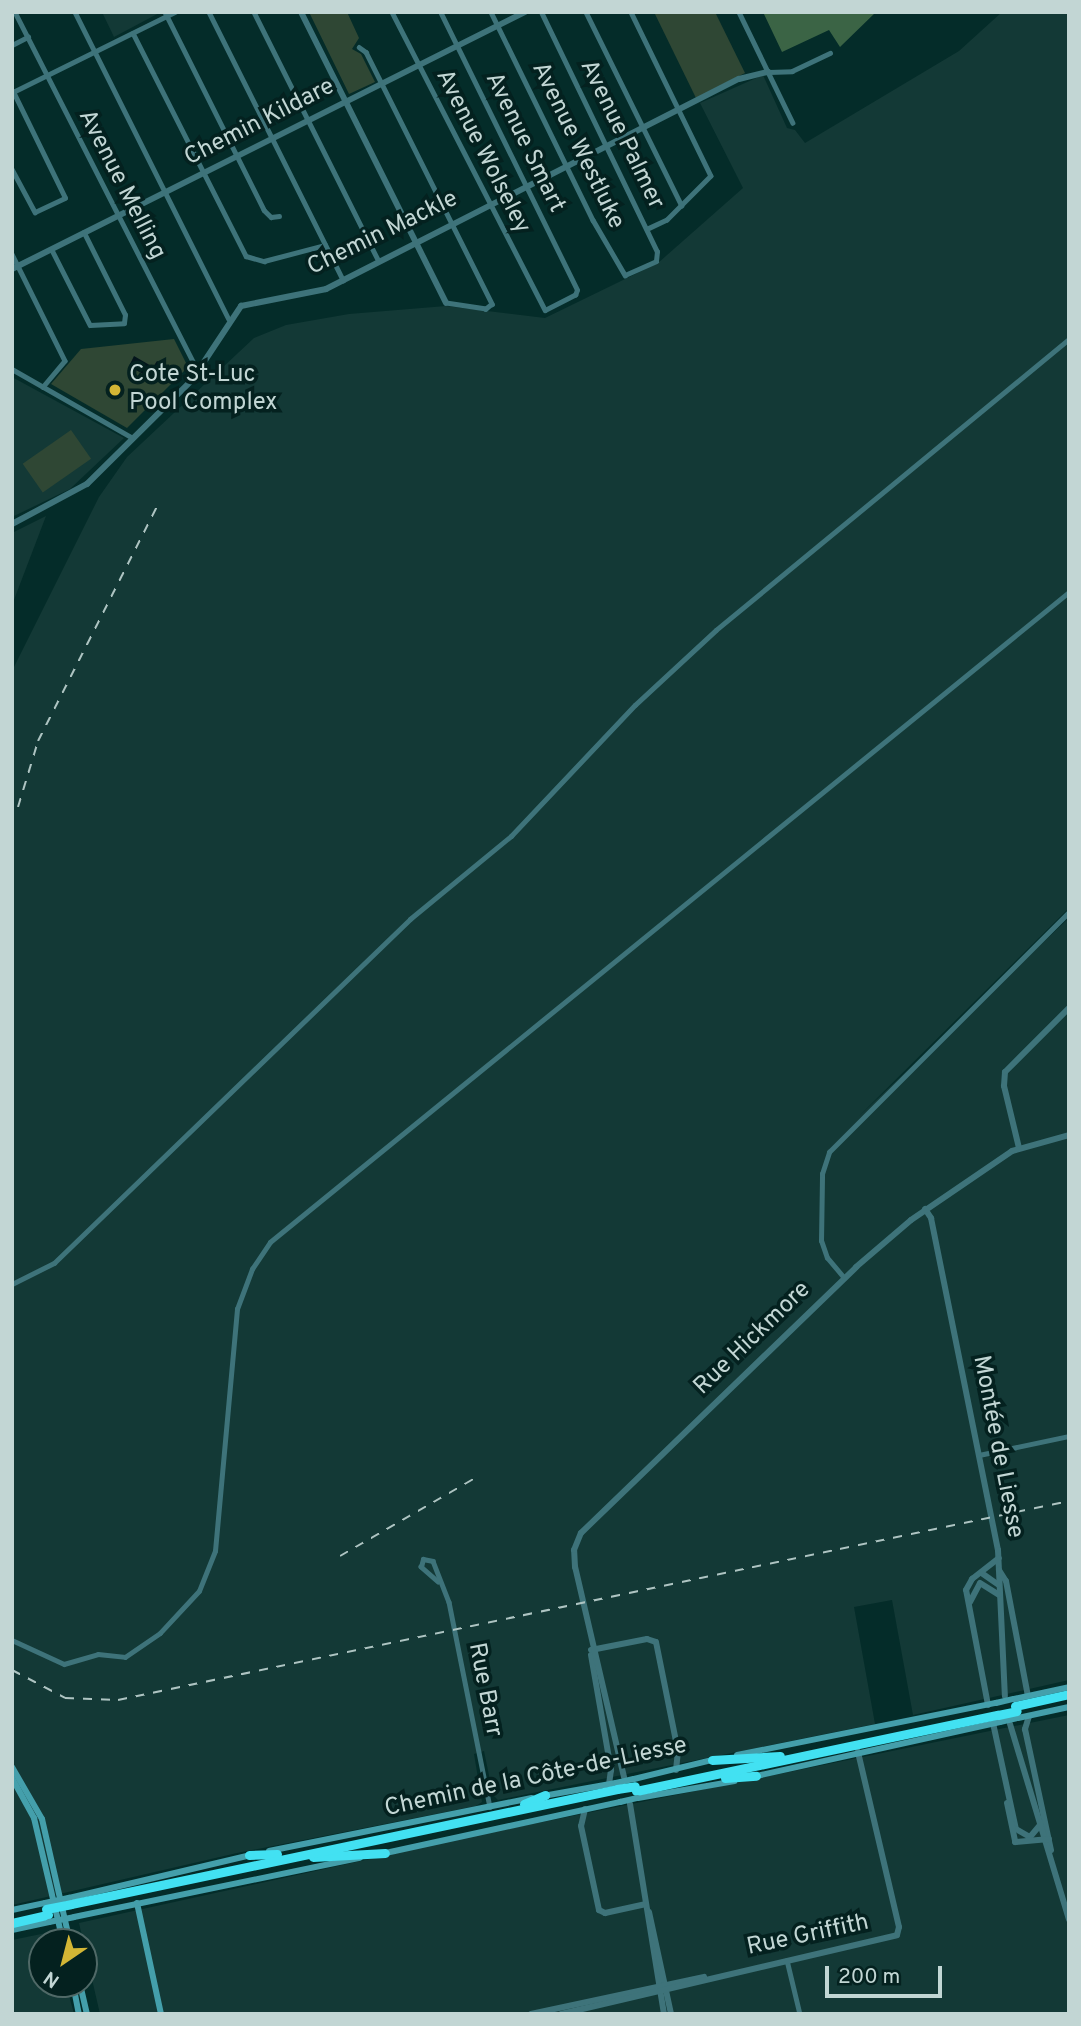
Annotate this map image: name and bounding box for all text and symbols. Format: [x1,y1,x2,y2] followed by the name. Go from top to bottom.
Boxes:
[572,56,670,214] street label: Avenue Palmer
[524,58,630,234] street label: Avenue Westluke
[428,65,536,239] street label: Avenue Wolseley
[478,68,570,218] street label: Avenue Smart
[180,73,340,173] street label: Chemin Kildare
[71,105,171,265] street label: Avenue Melling
[303,185,463,283] street label: Chemin Mackle
[129,362,277,418] place label: Cote St-Luc Pool Complex
[107,382,123,398] marker: Cote St-Luc Pool Complex
[689,1276,817,1402] street label: Rue Hickmore
[965,1353,1029,1541] street label: Montée de Liesse
[461,1641,507,1739] street label: Rue Barr
[382,1732,690,1824] street label: Chemin de la Côte-de-Liesse
[744,1909,872,1963] street label: Rue Griffith
[28,1928,98,1998] north arrow
[829,1952,946,1996] scale bar
[838,1964,900,1991] text: 200 m
[40,1965,65,1992] text: N

